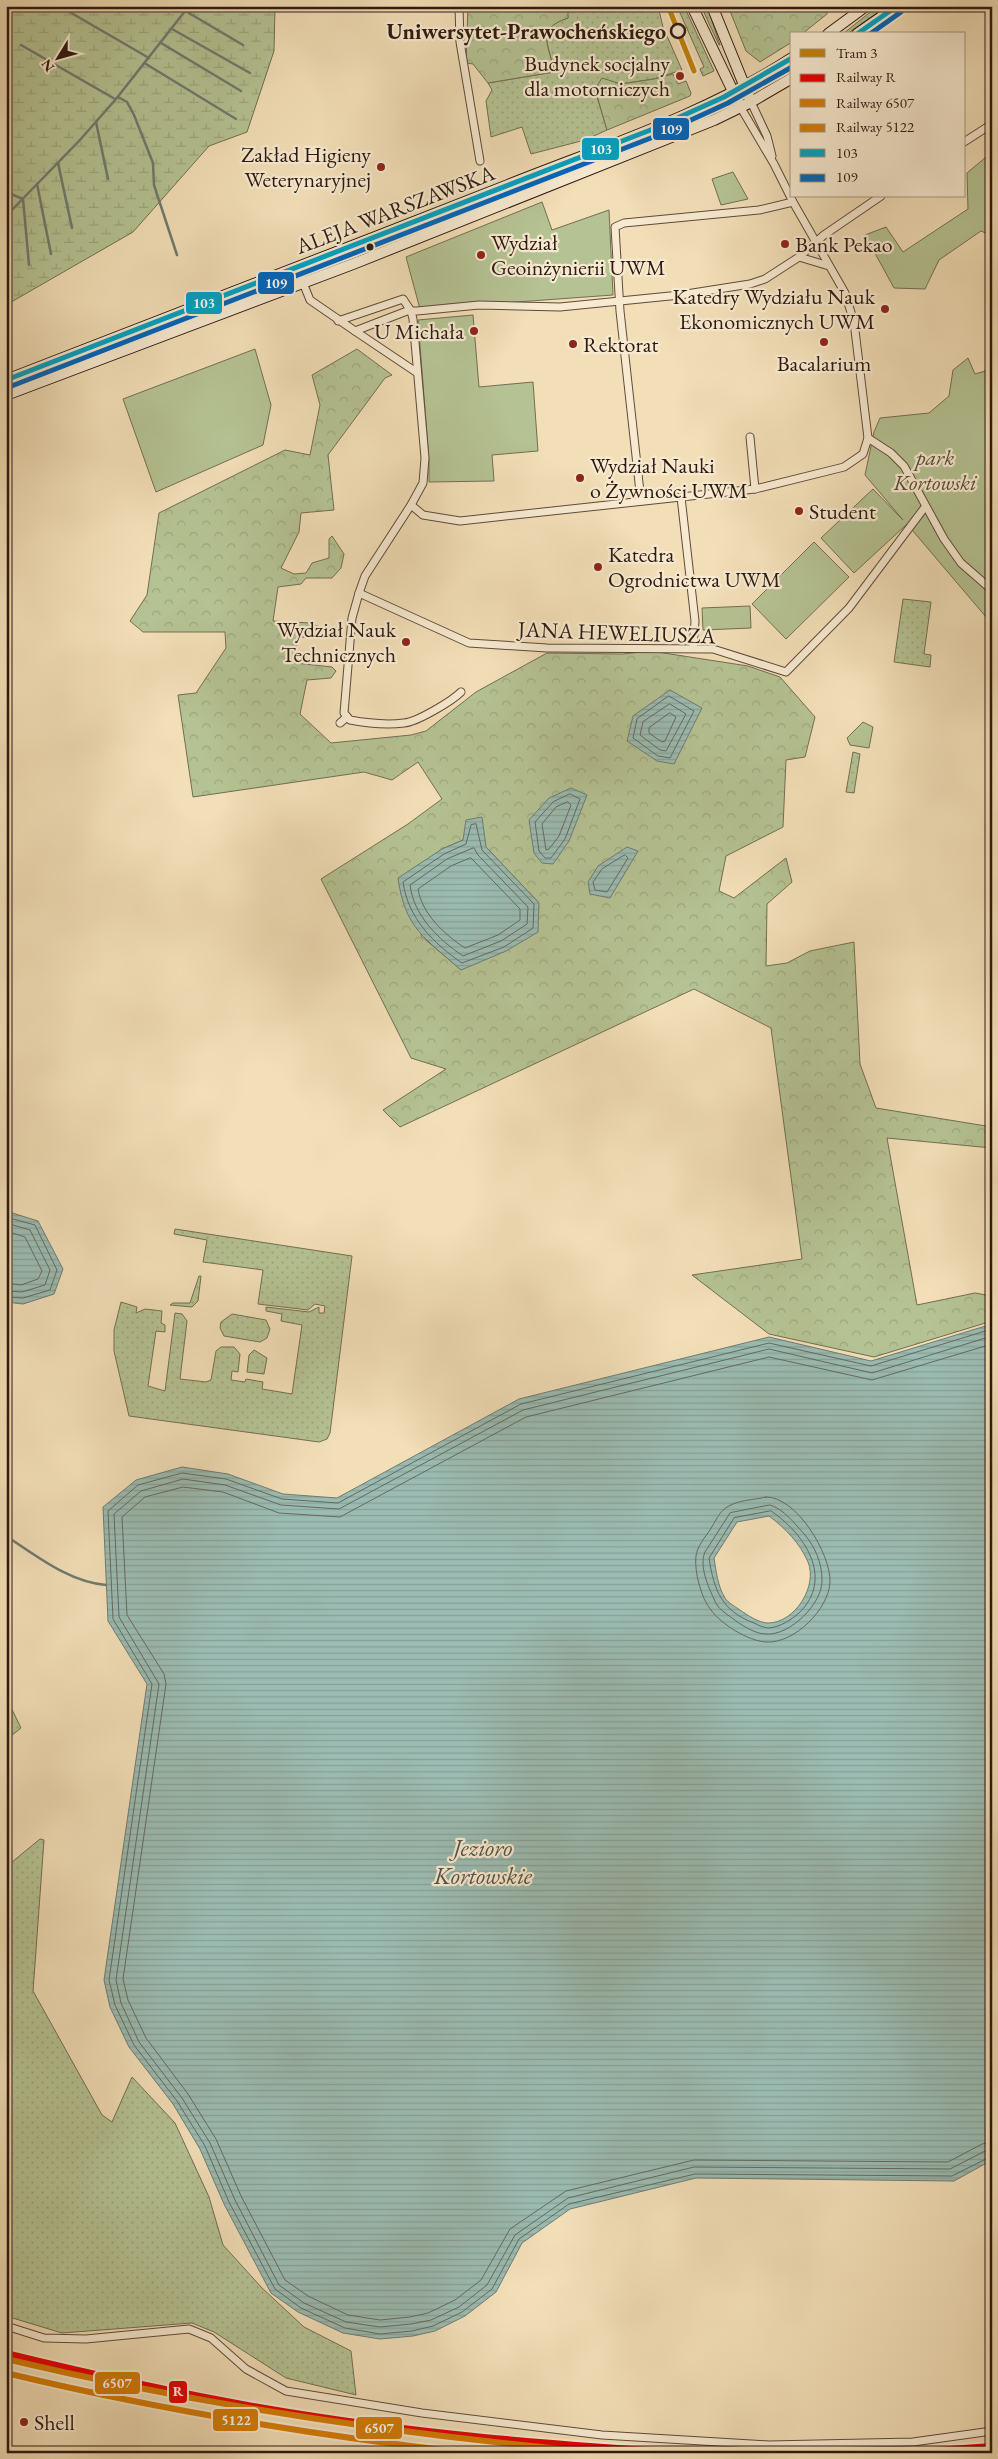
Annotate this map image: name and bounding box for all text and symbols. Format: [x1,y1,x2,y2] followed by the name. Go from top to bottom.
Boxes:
[386,17,666,46] place label: Uniwersytet-Prawocheńskiego
[670,23,686,39] marker: Uniwersytet-Prawocheńskiego
[32,32,82,82] north arrow
[790,32,966,198] legend
[836,43,877,62] text: Tram 3
[524,49,670,103] place label: Budynek socjalny dla motorniczych
[37,55,58,76] text: N
[836,67,896,86] text: Railway R
[674,70,686,82] marker: Budynek socjalny dla motorniczych
[836,93,915,112] text: Railway 6507
[652,117,690,141] line badge: 109
[836,117,915,136] text: Railway 5122
[660,120,683,138] text: 109
[581,137,620,161] line badge: 103
[241,140,371,194] place label: Zakład Higieny Weterynaryjnej
[590,140,612,158] text: 103
[836,143,858,162] text: 103
[290,158,500,261] street label: ALEJA WARSZAWSKA
[375,161,387,173] marker: Zakład Higieny Weterynaryjnej
[836,167,858,186] text: 109
[491,228,666,282] place label: Wydział Geoinżynierii UWM
[795,230,893,259] place label: Bank Pekao
[779,238,791,250] marker: Bank Pekao
[365,242,375,252] unlabelled marker
[475,249,487,261] marker: Wydział Geoinżynierii UWM
[257,271,295,295] line badge: 109
[265,274,288,292] text: 109
[673,282,876,336] place label: Katedry Wydziału Nauk Ekonomicznych UWM
[185,291,223,315] line badge: 103
[193,294,215,312] text: 103
[879,303,891,315] marker: Katedry Wydziału Nauk Ekonomicznych UWM
[374,317,464,346] place label: U Michała
[468,325,480,337] marker: U Michała
[583,330,659,359] place label: Rektorat
[818,336,830,348] marker: Bacalarium
[567,338,579,350] marker: Rektorat
[777,349,871,378] place label: Bacalarium
[893,443,978,497] park label: park Kortowski
[590,451,748,505] place label: Wydział Nauki o Żywności UWM
[574,472,586,484] marker: Wydział Nauki o Żywności UWM
[809,497,876,526] place label: Student
[793,505,805,517] marker: Student
[608,540,781,594] place label: Katedra Ogrodnictwa UWM
[592,561,604,573] marker: Katedra Ogrodnictwa UWM
[516,614,717,650] street label: JANA HEWELIUSZA
[277,615,397,669] place label: Wydział Nauk Technicznych
[400,636,412,648] marker: Wydział Nauk Technicznych
[433,1832,533,1891] water label: Jezioro Kortowskie
[94,2371,141,2395] line badge: 6507
[102,2374,132,2392] text: 6507
[168,2380,188,2404] line badge: R
[173,2382,184,2400] text: R
[34,2408,75,2437] place label: Shell
[212,2408,259,2432] line badge: 5122
[221,2411,251,2429] text: 5122
[18,2416,30,2428] marker: Shell
[355,2416,403,2440] line badge: 6507
[364,2419,394,2437] text: 6507

